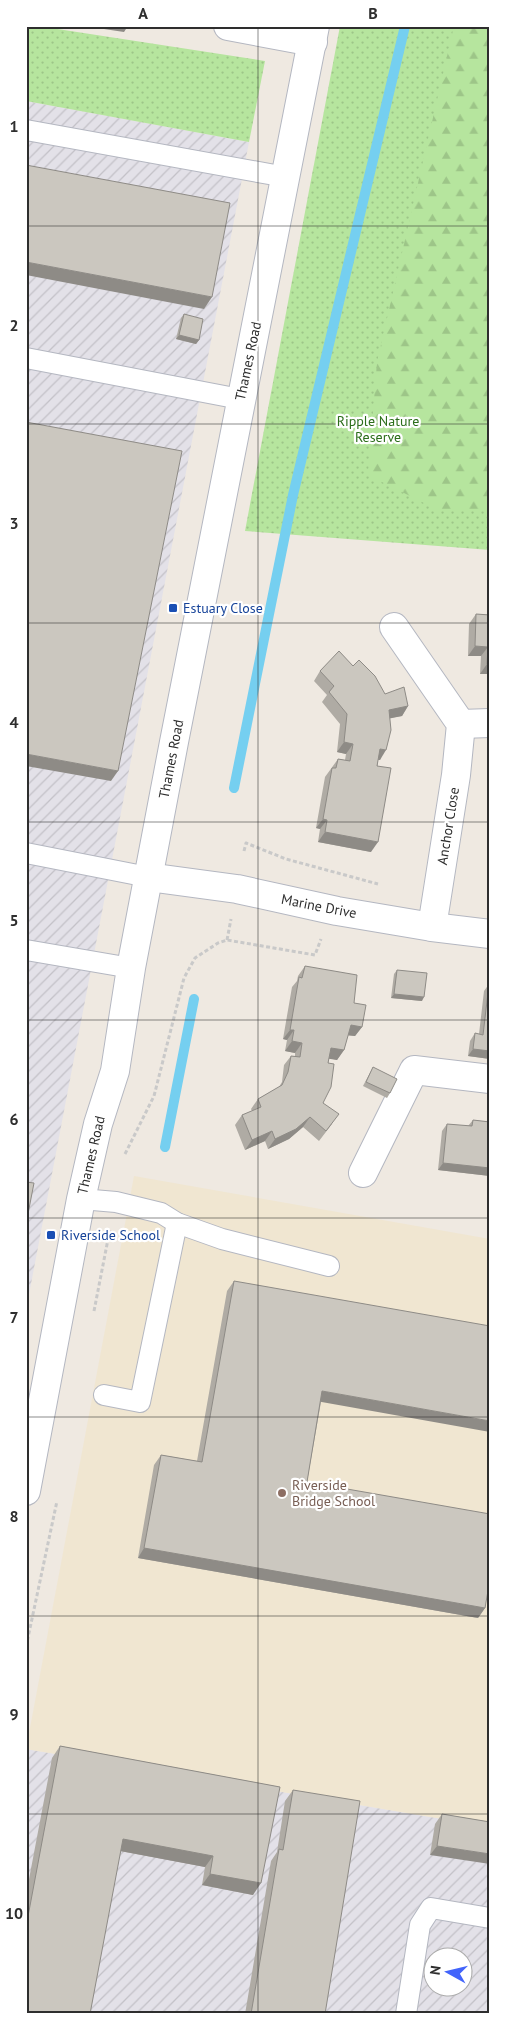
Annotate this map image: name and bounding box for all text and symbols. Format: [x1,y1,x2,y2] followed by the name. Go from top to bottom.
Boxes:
[138,3,148,23] text: A
[368,3,378,23] text: B
[9,116,19,136] text: 1
[9,315,19,335] text: 2
[231,320,265,402] street label: Thames Road
[337,412,419,446] park label: Ripple Nature Reserve
[9,513,19,533] text: 3
[183,599,263,617] place label: Estuary Close
[167,602,179,614] marker: Estuary Close
[9,712,19,732] text: 4
[155,718,187,800] street label: Thames Road
[433,786,463,866] street label: Anchor Close
[280,890,358,922] street label: Marine Drive
[9,910,19,930] text: 5
[9,1109,19,1129] text: 6
[73,1114,109,1196] street label: Thames Road
[61,1226,160,1244] place label: Riverside School
[45,1229,57,1241] marker: Riverside School
[9,1307,19,1327] text: 7
[292,1476,375,1510] place label: Riverside Bridge School
[276,1487,288,1499] marker: Riverside Bridge School
[9,1506,19,1526] text: 8
[9,1704,19,1724] text: 9
[5,1903,23,1923] text: 10
[424,1948,474,1998] north arrow
[426,1964,445,1976] text: N

